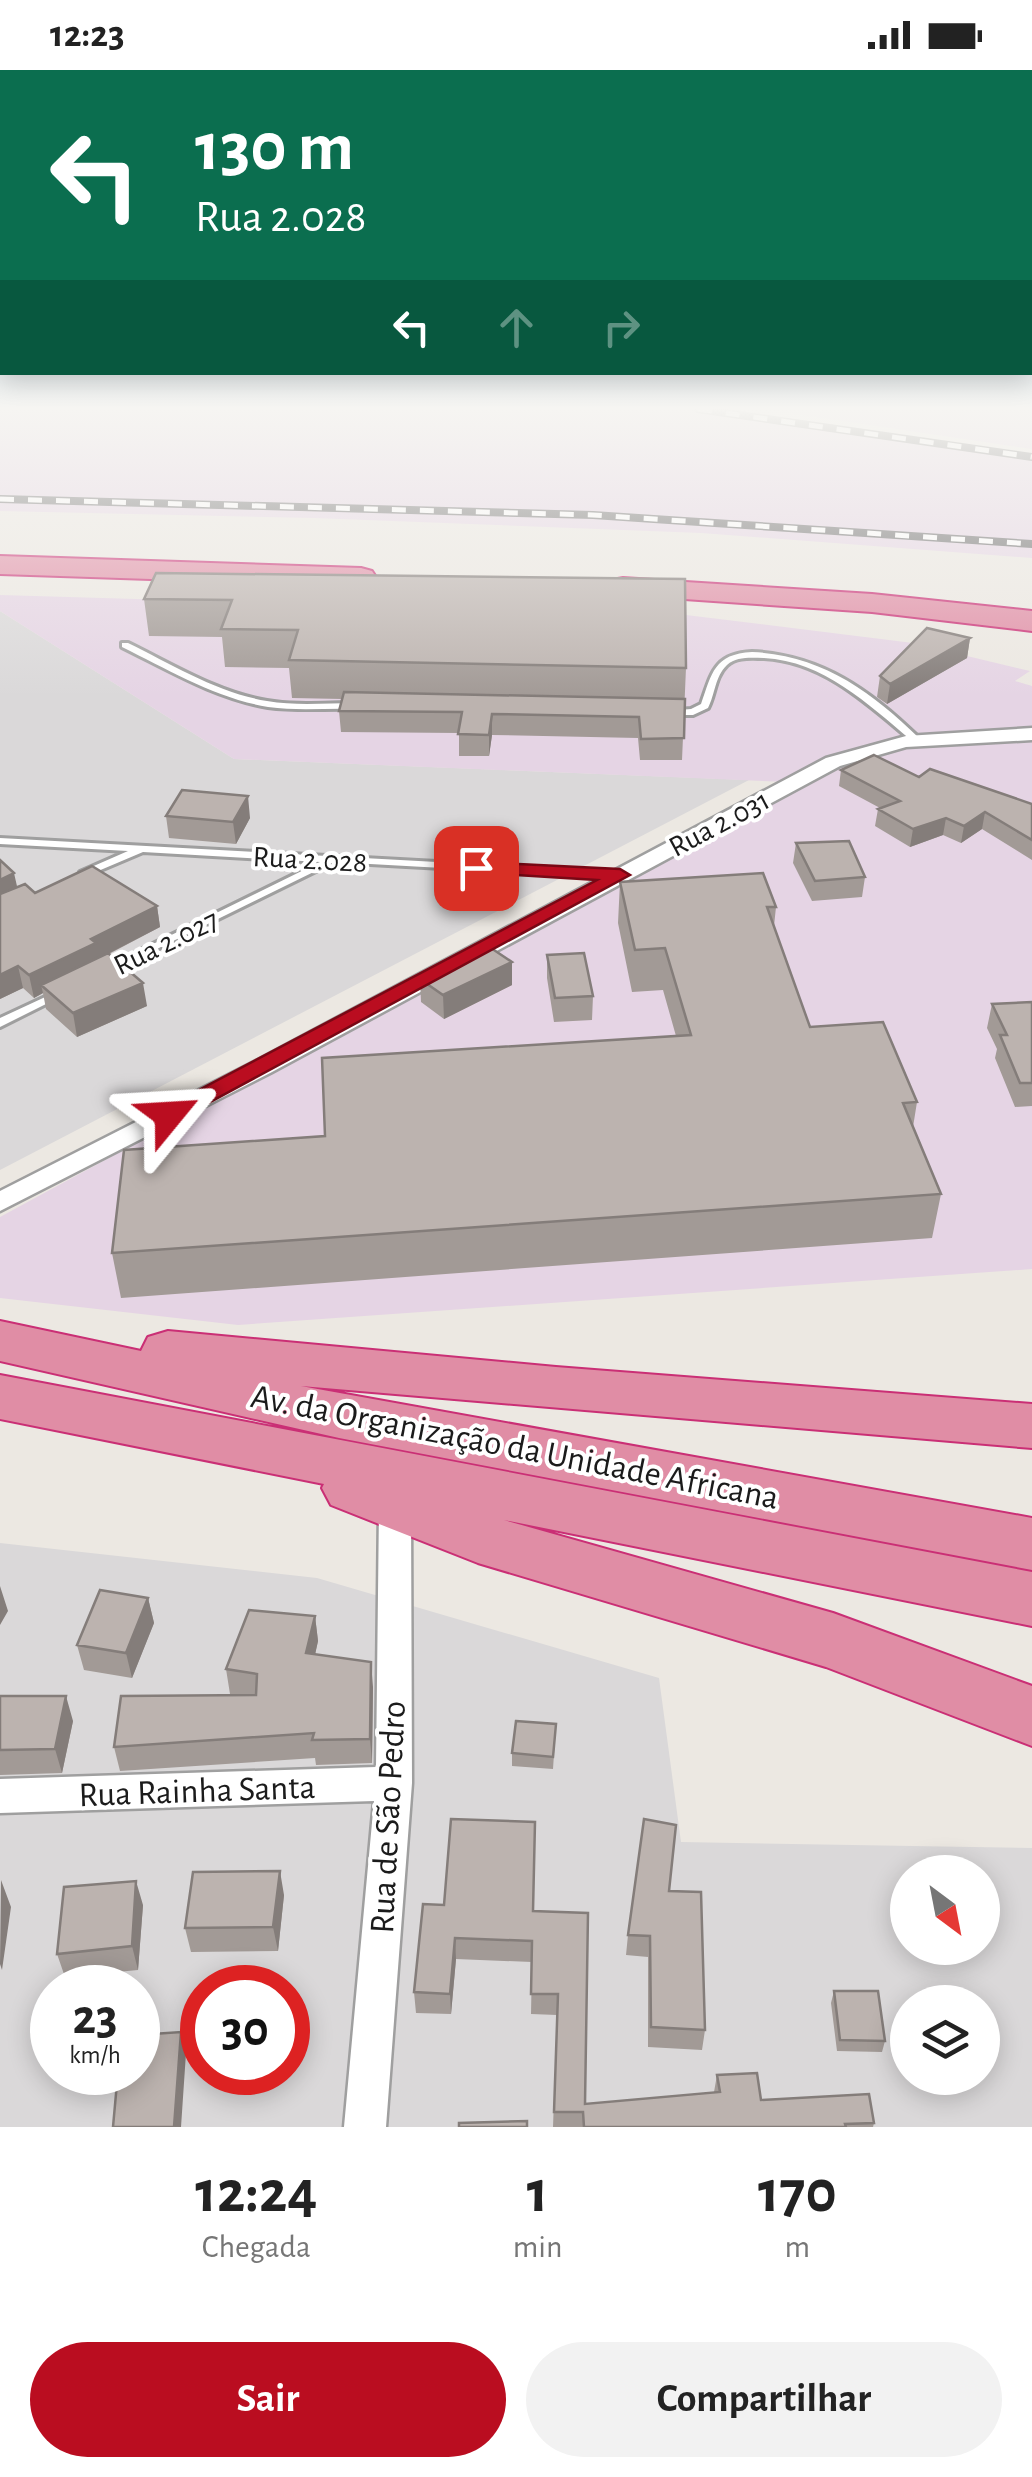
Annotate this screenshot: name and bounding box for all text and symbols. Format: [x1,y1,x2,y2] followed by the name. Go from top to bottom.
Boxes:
[50,16,125,54] text: 12:23
[30,110,160,240] icon: left
[195,113,354,183] text: 130 m
[195,195,367,240] text: Rua 2.028
[384,300,439,355] icon: left
[489,300,544,355] icon: ahead
[594,300,649,355] icon: right
[664,785,775,863] street label: Rua 2.031
[434,826,519,911] pin
[449,841,504,896] icon: arrive
[252,842,368,878] street label: Rua 2.028
[109,905,224,981] street label: Rua 2.027
[117,1063,221,1167] position arrow
[248,1379,782,1516] street label: Av. da Organização da Unidade Africana
[365,1700,412,1934] street label: Rua de São Pedro
[78,1770,316,1813] street label: Rua Rainha Santa
[890,1855,1000,1965] north arrow
[890,1855,1000,2095] map controls
[180,1965,310,2095] speed limit sign: 30
[890,1985,1000,2095] button: layers
[72,1993,118,2043] text: 23
[69,2043,121,2068] text: km/h
[195,2163,317,2223] text: 12:24
[527,2163,548,2223] text: 1
[758,2163,837,2223] text: 170
[202,2231,311,2263] text: Chegada
[513,2231,563,2263] text: min
[784,2231,810,2263] text: m
[30,2342,506,2457] button: Sair
[526,2342,1002,2457] button: Compartilhar

